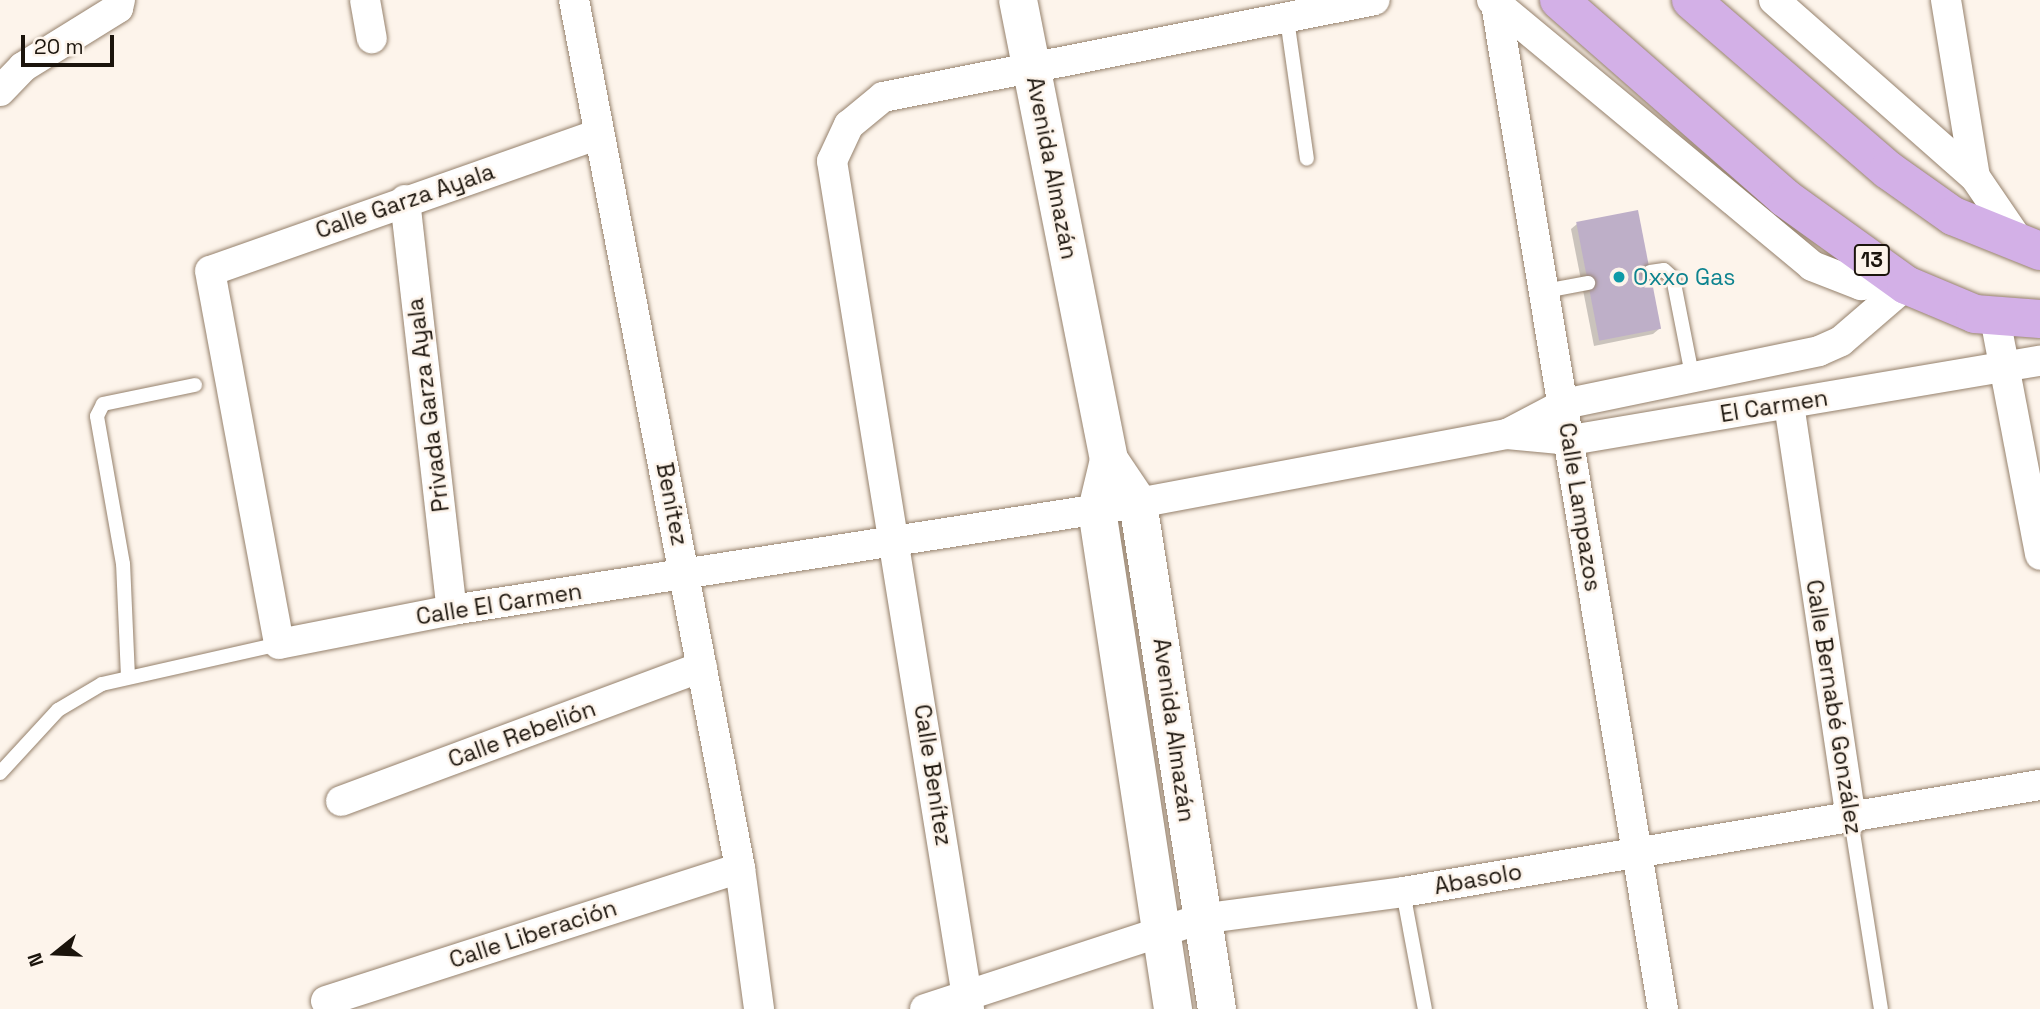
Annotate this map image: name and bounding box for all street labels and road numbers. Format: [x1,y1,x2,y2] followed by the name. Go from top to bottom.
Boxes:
[1021,74,1083,262] street label: Avenida Almazán
[312,157,498,245] street label: Calle Garza Ayala
[1853,243,1891,278] road number: 13
[401,296,455,514] street label: Privada Garza Ayala
[1718,384,1830,428] street label: El Carmen
[1553,421,1607,593] street label: Calle Lampazos
[650,460,694,548] street label: Benítez
[414,577,584,631] street label: Calle El Carmen
[1800,578,1868,836] street label: Calle Bernabé González
[1147,636,1201,824] street label: Avenida Almazán
[444,695,600,773] street label: Calle Rebelión
[908,702,958,848] street label: Calle Benítez
[1432,858,1524,900] street label: Abasolo
[446,894,620,974] street label: Calle Liberación

